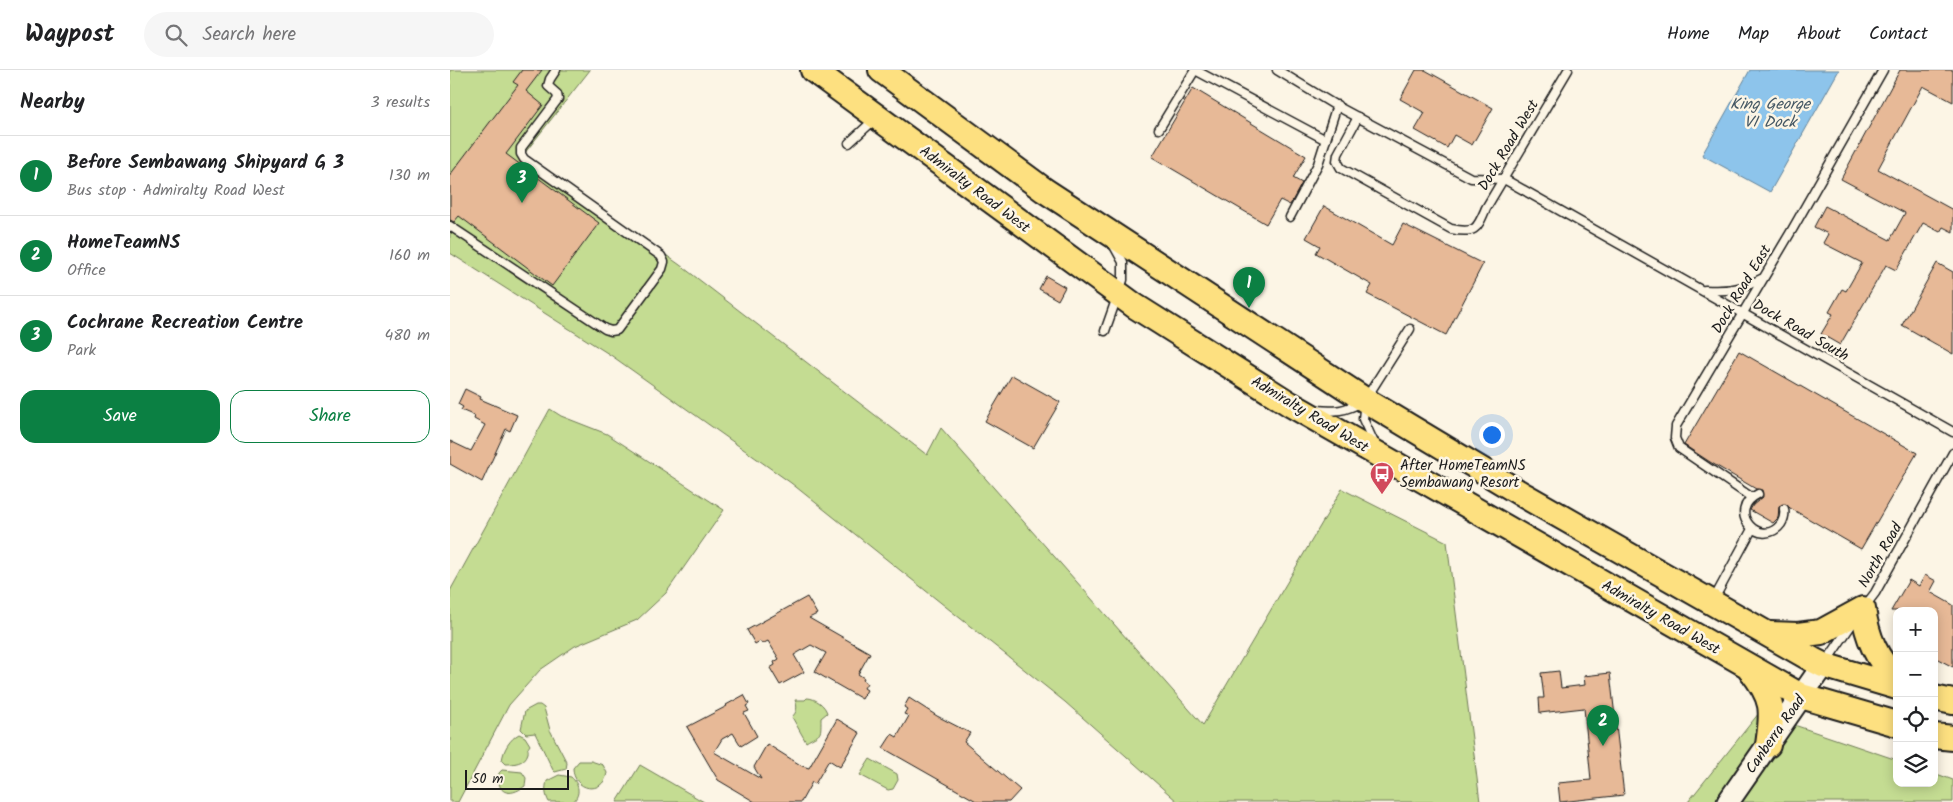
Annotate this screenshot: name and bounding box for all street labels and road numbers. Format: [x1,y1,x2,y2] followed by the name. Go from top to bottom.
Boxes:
[1472,95,1546,196] street label: Dock Road West
[914,140,1035,240] street label: Admiralty Road West
[1706,240,1778,339] street label: Dock Road East
[1748,293,1853,368] street label: Dock Road South
[1246,370,1373,460] street label: Admiralty Road West
[1853,518,1909,593] street label: North Road
[1597,574,1724,662] street label: Admiralty Road West
[1740,690,1812,779] street label: Canberra Road

